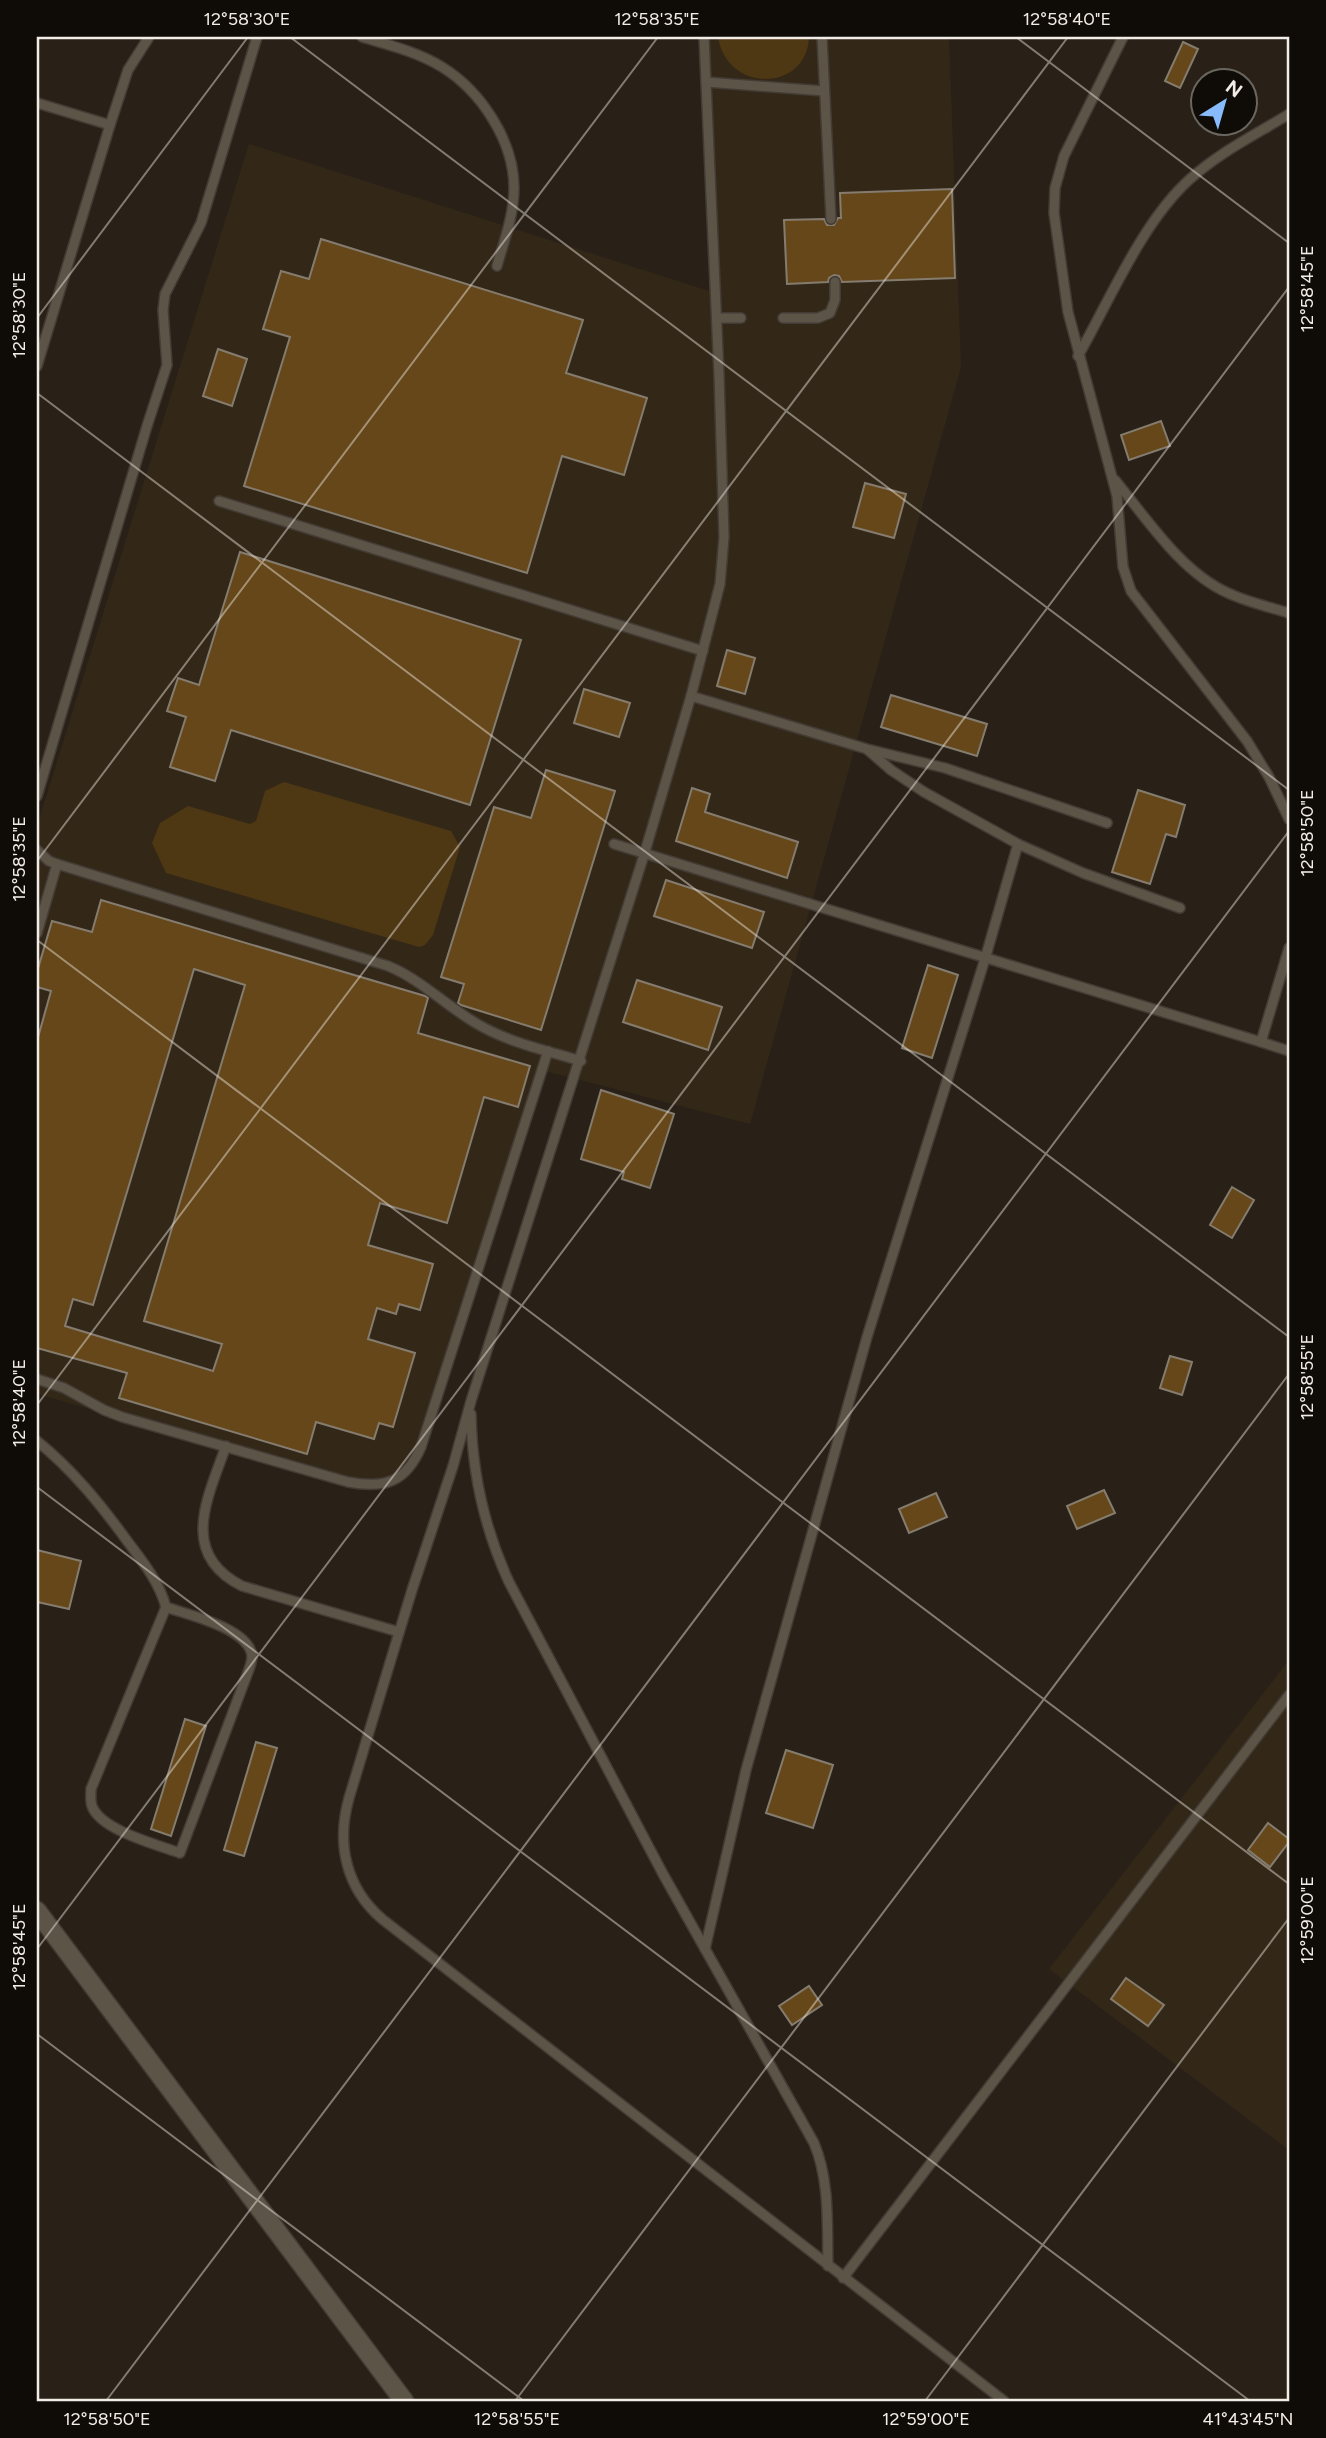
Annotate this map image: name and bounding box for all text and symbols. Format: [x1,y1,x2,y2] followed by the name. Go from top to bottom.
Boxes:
[204,8,290,30] text: 12°58'30"E
[614,8,700,30] text: 12°58'35"E
[1023,8,1111,30] text: 12°58'40"E
[1190,66,1260,136] north arrow
[1221,75,1247,102] text: N
[1296,245,1318,333] text: 12°58'45"E
[8,272,30,358] text: 12°58'30"E
[1296,789,1318,877] text: 12°58'50"E
[8,816,30,902] text: 12°58'35"E
[1296,1334,1318,1420] text: 12°58'55"E
[8,1359,30,1447] text: 12°58'40"E
[1296,1876,1318,1964] text: 12°59'00"E
[8,1903,30,1991] text: 12°58'45"E
[63,2408,151,2430] text: 12°58'50"E
[474,2408,560,2430] text: 12°58'55"E
[882,2408,970,2430] text: 12°59'00"E
[1202,2408,1294,2430] text: 41°43'45"N

